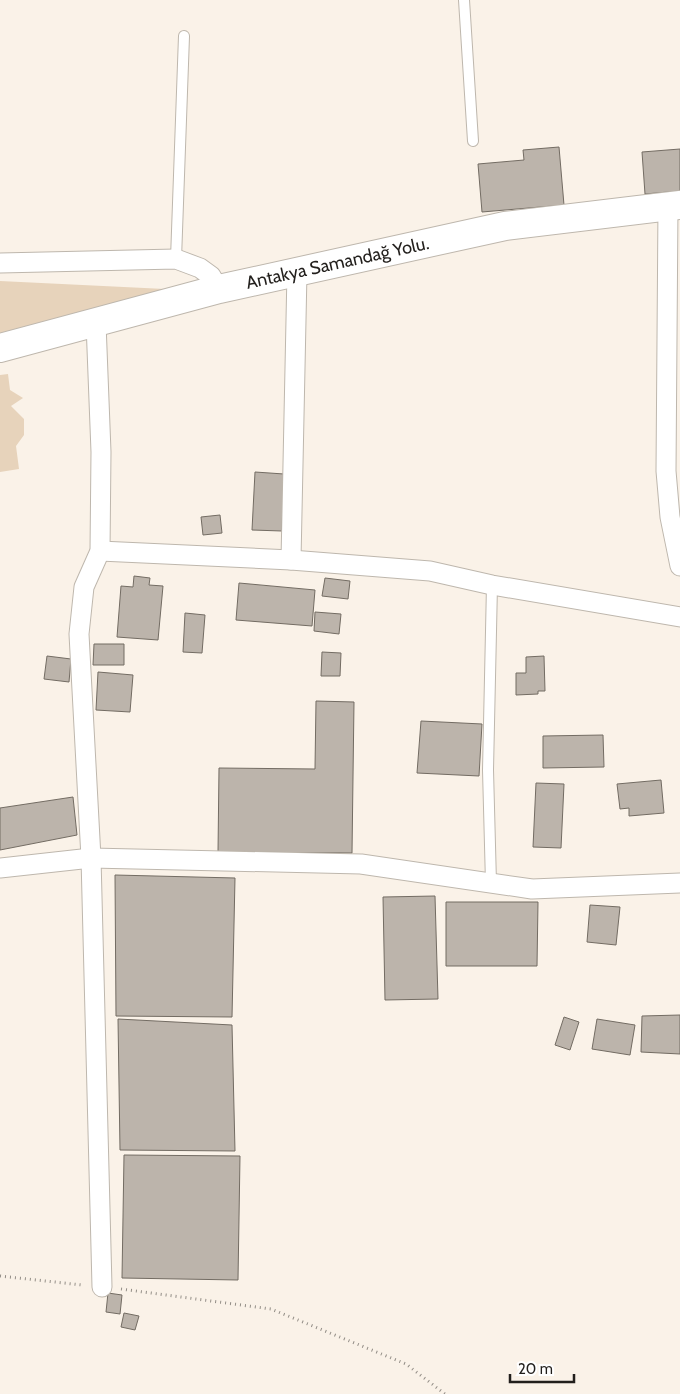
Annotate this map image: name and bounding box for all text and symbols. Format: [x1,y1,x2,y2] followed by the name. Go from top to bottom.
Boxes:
[244,232,431,294] street label: Antakya Samandağ Yolu.
[510,1352,574,1384] scale bar
[518,1360,553,1378] text: 20 m

